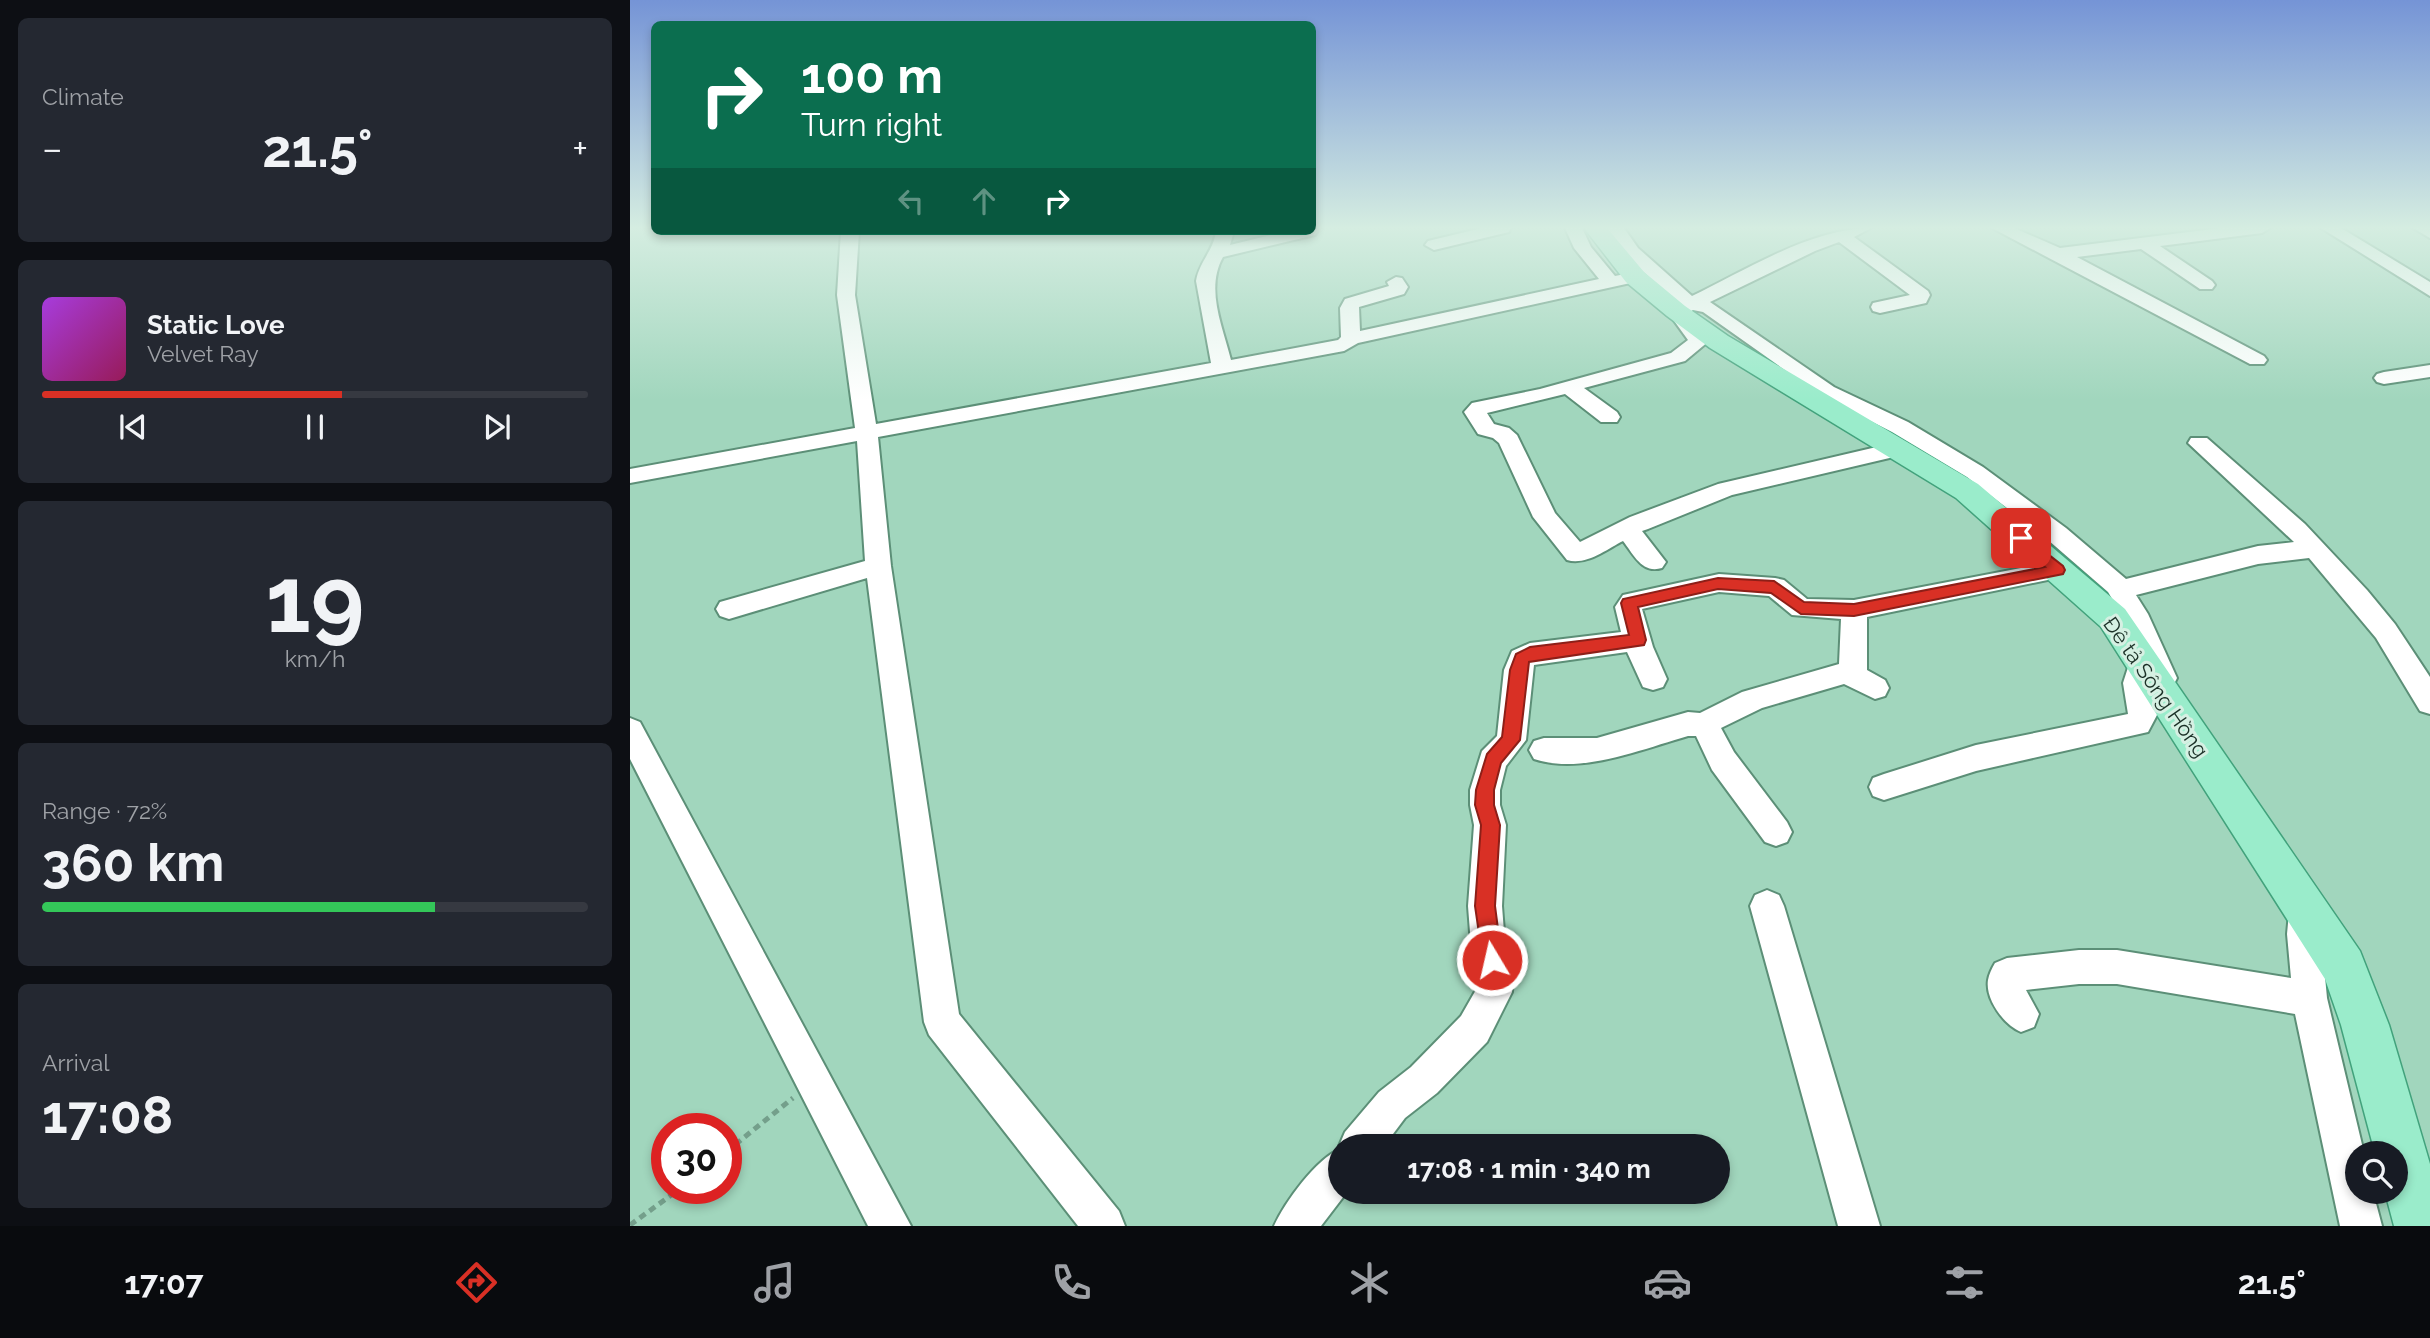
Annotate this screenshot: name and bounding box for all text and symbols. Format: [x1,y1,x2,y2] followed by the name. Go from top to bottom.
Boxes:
[801,47,943,104] text: 100 m
[686,49,777,140] icon: right
[42,83,124,110] text: Climate
[801,106,942,143] text: Turn right
[262,118,373,179] text: 21.5°
[42,126,62,171] text: −
[572,126,588,171] text: +
[892,182,930,220] icon: left
[965,182,1003,220] icon: ahead
[1038,182,1076,220] icon: right
[147,310,285,340] text: Static Love
[147,340,259,367] text: Velvet Ray
[114,408,152,446] icon: previous
[296,408,334,446] icon: pause
[478,408,516,446] icon: next
[1991,508,2051,568] pin
[2002,519,2040,557] icon: arrive
[266,546,364,653] text: 19
[2098,612,2214,762] street label: Đê tả Sông Hồng
[285,645,345,672] text: km/h
[42,797,167,824] text: Range · 72%
[42,832,224,893] text: 360 km
[1455,923,1529,997] position arrow
[42,1049,109,1076] text: Arrival
[42,1084,173,1145] text: 17:08
[651,1113,742,1204] speed limit sign: 30
[2345,1141,2408,1204] map controls
[2345,1141,2408,1204] button: search
[1407,1154,1651,1184] text: 17:08 · 1 min · 340 m
[452,1258,501,1307] icon: directions
[750,1258,799,1307] icon: music
[1047,1258,1096,1307] icon: phone
[1345,1258,1394,1307] icon: climate
[1643,1258,1692,1307] icon: car
[1940,1258,1989,1307] icon: filters
[124,1264,204,1301] text: 17:07
[2238,1264,2306,1301] text: 21.5°

